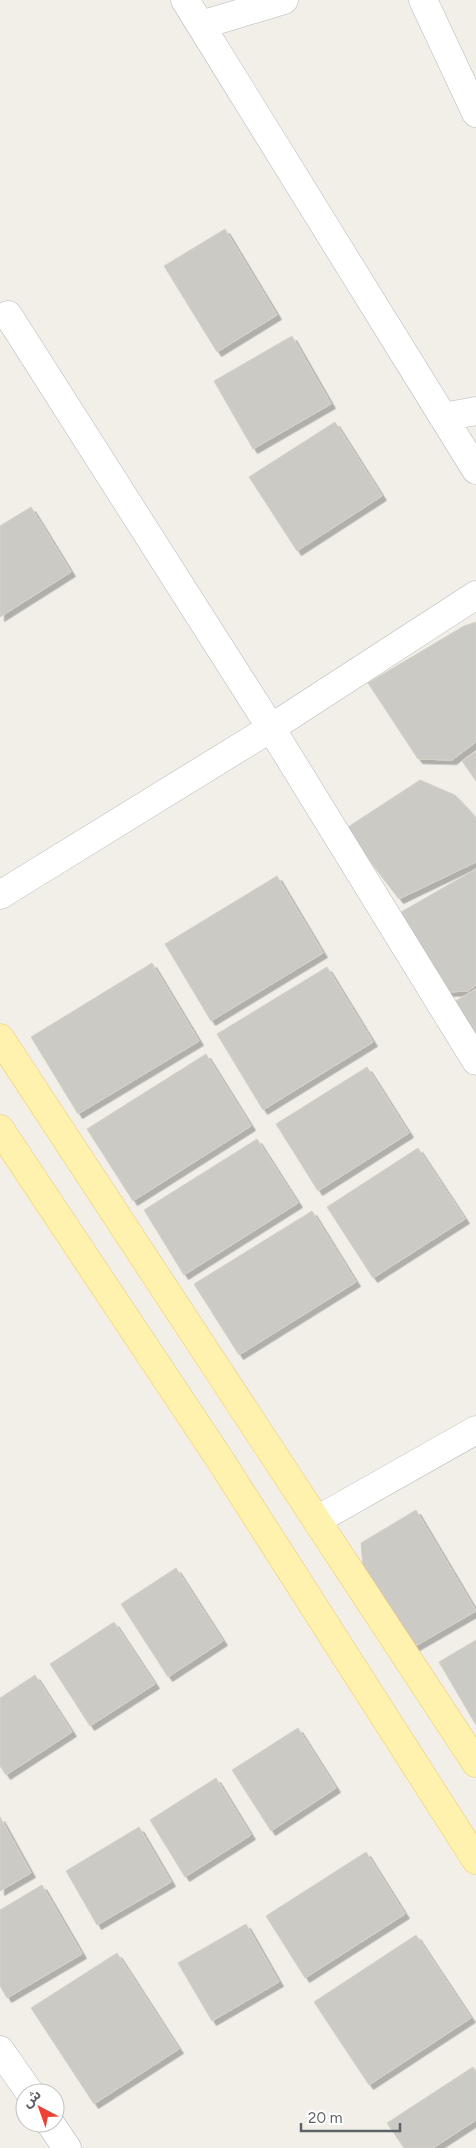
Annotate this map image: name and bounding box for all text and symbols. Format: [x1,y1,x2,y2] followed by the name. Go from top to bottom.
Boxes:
[15,2083,65,2133] north arrow
[19,2086,45,2111] text: ش
[301,2100,400,2132] scale bar
[308,2109,342,2127] text: 20 m

